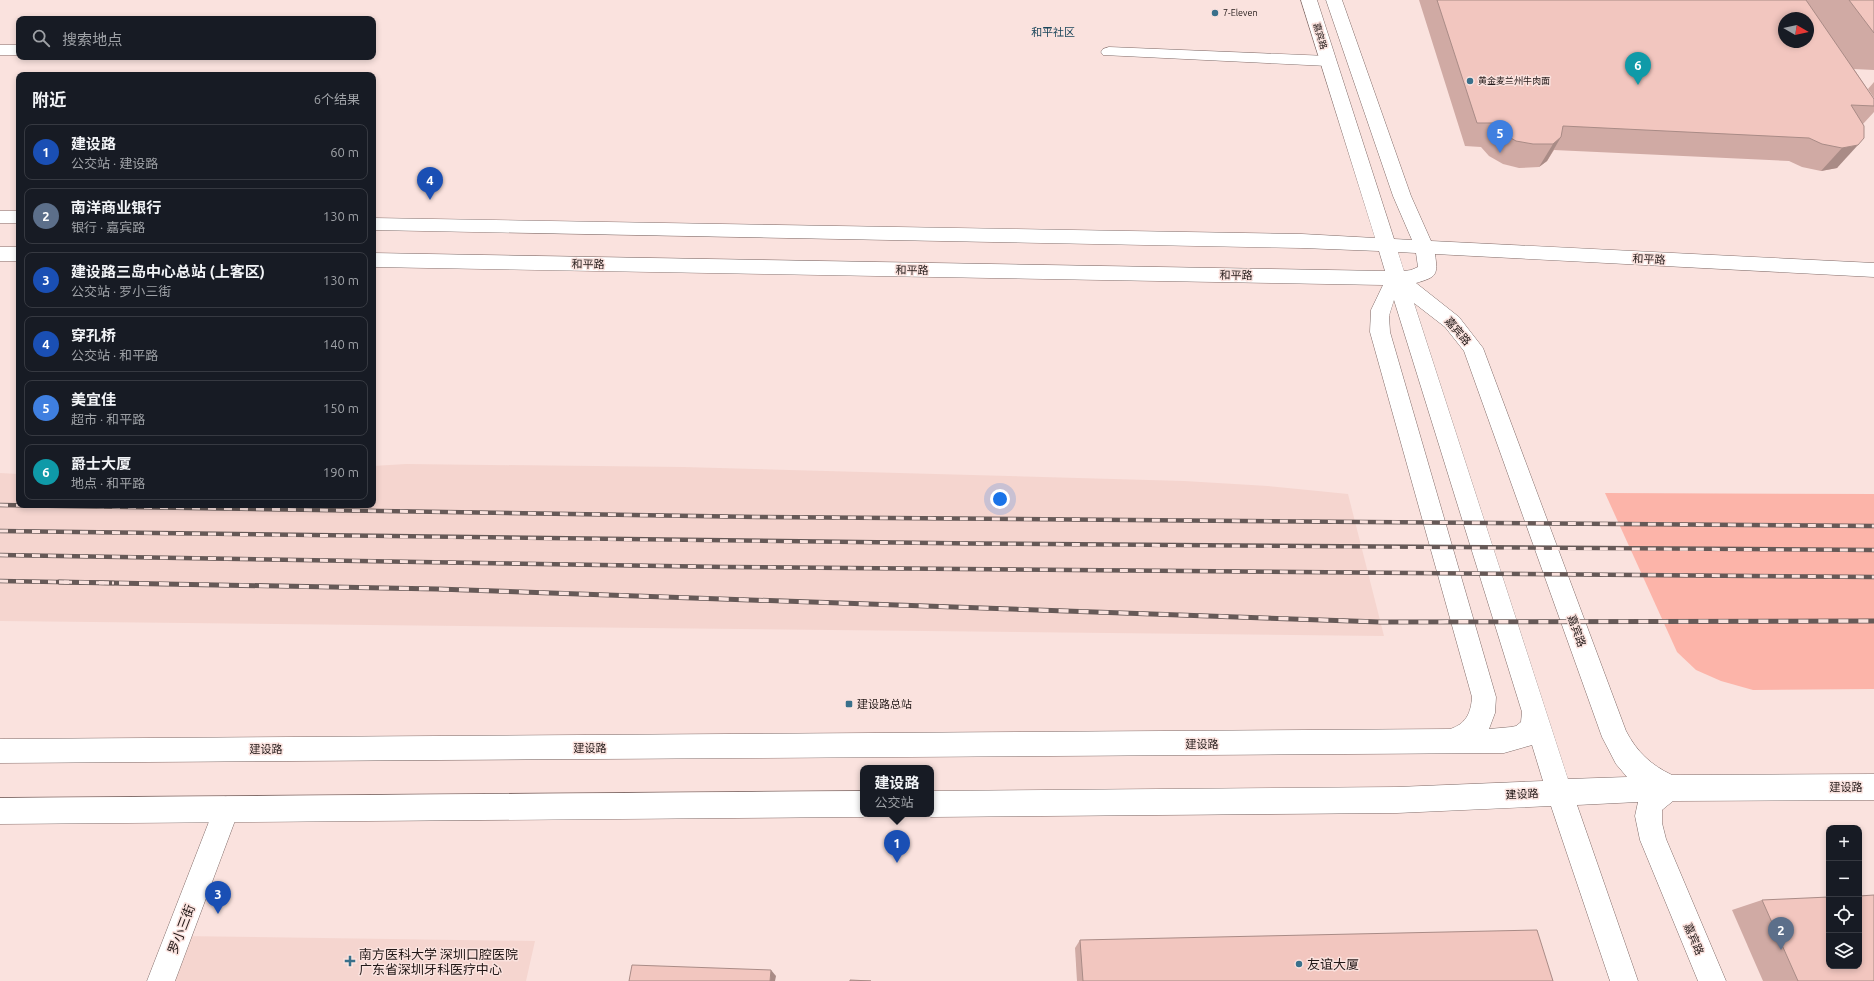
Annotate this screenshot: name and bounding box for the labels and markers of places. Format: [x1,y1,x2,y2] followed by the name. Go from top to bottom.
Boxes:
[1210,8,1220,18] marker: 7-Eleven
[1223,8,1258,18] place label: 7-Eleven
[1625,52,1651,85] pin: 6
[1478,75,1550,86] place label: 黄金麦兰州牛肉面
[1465,76,1475,86] marker: 黄金麦兰州牛肉面
[1487,120,1513,153] pin: 5
[417,167,443,200] pin: 4
[857,698,912,710] place label: 建设路总站
[844,699,854,709] marker: 建设路总站
[884,830,910,863] pin: 1
[205,881,231,914] pin: 3
[1768,917,1794,950] pin: 2
[359,947,518,976] place label: 南方医科大学 深圳口腔医院 广东省深圳牙科医疗中心
[344,955,356,967] marker: 南方医科大学 深圳口腔医院 广东省深圳牙科医疗中心
[1307,957,1359,971] place label: 友谊大厦
[1294,959,1304,969] marker: 友谊大厦

